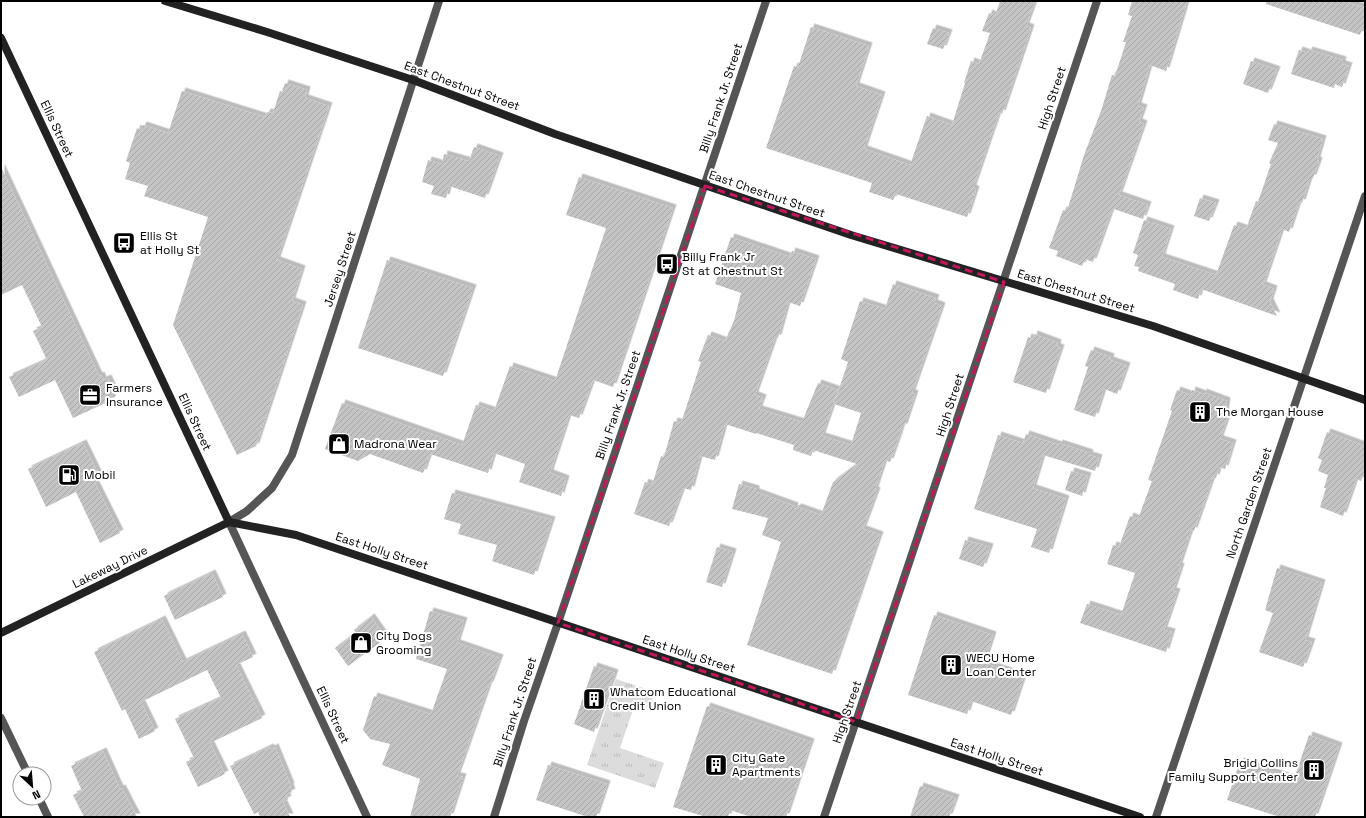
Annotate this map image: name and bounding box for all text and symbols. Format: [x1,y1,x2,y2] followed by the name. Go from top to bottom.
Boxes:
[696,41,746,155] street label: Billy Frank Jr. Street
[402,58,522,114] street label: East Chestnut Street
[1034,64,1070,132] street label: High Street
[37,98,77,160] street label: Ellis Street
[707,167,827,221] street label: East Chestnut Street
[140,228,200,258] place label: Ellis St at Holly St
[320,229,360,309] street label: Jersey Street
[111,230,137,256] bus stop icon: Ellis St at Holly St
[682,249,783,279] place label: Billy Frank Jr St at Chestnut St
[654,251,680,277] bus stop icon: Billy Frank Jr St at Chestnut St
[1015,265,1137,317] street label: East Chestnut Street
[592,348,644,462] street label: Billy Frank Jr. Street
[932,371,968,439] street label: High Street
[106,380,163,410] place label: Farmers Insurance
[77,382,103,408] office icon: Farmers Insurance
[175,391,215,453] street label: Ellis Street
[1187,399,1213,425] building icon: The Morgan House
[1216,404,1324,420] place label: The Morgan House
[326,431,352,457] shop icon: Madrona Wear
[354,436,437,452] place label: Madrona Wear
[1222,445,1276,561] street label: North Garden Street
[56,462,82,488] fuel station icon: Mobil
[84,467,115,483] place label: Mobil
[334,528,430,574] street label: East Holly Street
[70,542,150,592] street label: Lakeway Drive
[376,628,432,658] place label: City Dogs Grooming
[348,630,374,656] shop icon: City Dogs Grooming
[641,631,737,677] street label: East Holly Street
[966,650,1037,680] place label: WECU Home Loan Center
[938,652,964,678] building icon: WECU Home Loan Center
[490,655,540,769] street label: Billy Frank Jr. Street
[829,678,865,746] street label: High Street
[313,684,353,746] street label: Ellis Street
[610,684,736,714] place label: Whatcom Educational Credit Union
[581,686,607,712] building icon: Whatcom Educational Credit Union
[949,734,1045,780] street label: East Holly Street
[732,750,801,780] place label: City Gate Apartments
[703,752,729,778] building icon: City Gate Apartments
[1168,755,1298,785] place label: Brigid Collins Family Support Center
[1301,757,1327,783] building icon: Brigid Collins Family Support Center
[12,766,52,806] north arrow
[30,787,43,803] text: N

